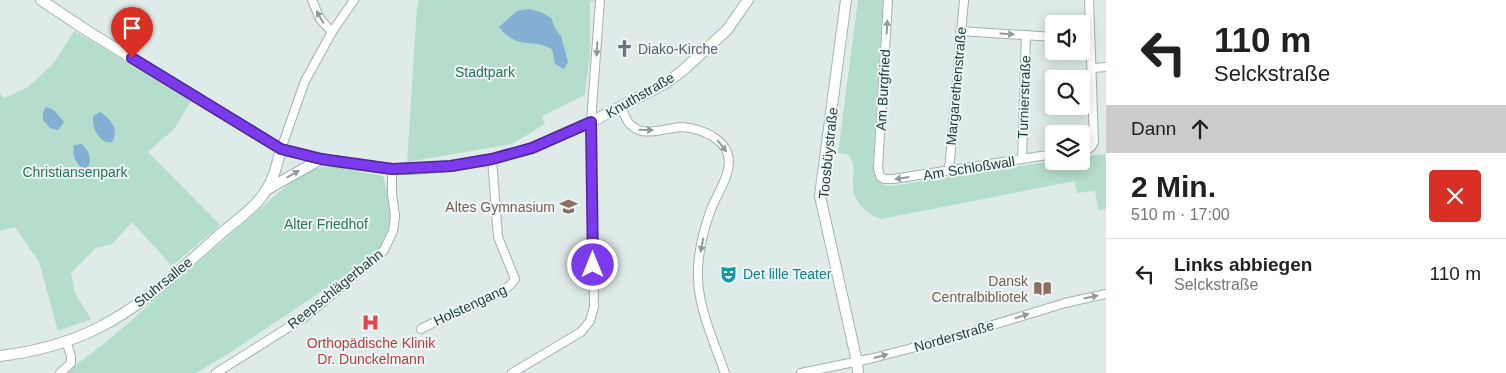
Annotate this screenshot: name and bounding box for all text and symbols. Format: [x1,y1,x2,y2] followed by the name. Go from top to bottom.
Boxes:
[111,7,153,58] pin
[316,11,325,24] one-way arrow
[118,14,146,42] icon: arrive
[1045,15,1090,170] map controls
[1045,15,1090,60] button: sound
[883,19,891,35] one-way arrow
[1131,20,1196,85] icon: left
[1214,20,1311,59] text: 110 m
[943,26,969,146] street label: Margarethenstraße
[999,31,1015,39] one-way arrow
[614,39,634,59] church icon: Diako-Kirche
[593,41,601,57] one-way arrow
[638,41,718,57] place label: Diako-Kirche
[873,49,893,131] street label: Am Burgfried
[1015,55,1033,139] street label: Turnierstraße
[1214,61,1330,86] text: Selckstraße
[455,64,516,80] park label: Stadtpark
[603,69,677,121] street label: Knuthstraße
[1045,70,1090,115] button: search
[815,106,841,199] street label: Toosbüystraße
[1186,115,1214,143] icon: ahead
[1131,118,1176,139] text: Dann
[1045,125,1090,170] button: layers
[638,126,654,134] one-way arrow
[717,139,728,152] one-way arrow
[922,153,1016,183] street label: Am Schloßwall
[22,164,129,180] park label: Christiansenpark
[286,170,301,178] one-way arrow
[1131,170,1216,203] text: 2 Min.
[1429,170,1481,222] button: close
[893,174,909,182] one-way arrow
[559,197,579,217] school or university icon: Altes Gymnasium
[445,199,555,215] place label: Altes Gymnasium
[1131,206,1230,223] text: 510 m · 17:00
[284,216,368,232] park label: Alter Friedhof
[566,238,618,290] position arrow
[697,238,705,254] one-way arrow
[284,246,386,332] street label: Reepschlägerbahn
[131,254,195,310] street label: Stuhrsallee
[1174,254,1312,275] text: Links abbiegen
[1131,260,1159,288] icon: left
[1430,263,1481,284] text: 110 m
[719,264,739,284] theatre icon: Det lille Teater
[743,266,832,282] place label: Det lille Teater
[932,273,1029,305] place label: Dansk Centralbibliotek
[1174,276,1258,293] text: Selckstraße
[1032,279,1052,299] library icon: Dansk Centralbibliotek
[431,281,509,329] street label: Holstengang
[1084,293,1099,301] one-way arrow
[1015,311,1030,319] one-way arrow
[361,313,381,333] hospital icon: Orthopädische Klinik Dr. Dunckelmann
[912,317,996,355] street label: Norderstraße
[307,335,436,367] place label: Orthopädische Klinik Dr. Dunckelmann
[873,352,888,360] one-way arrow

